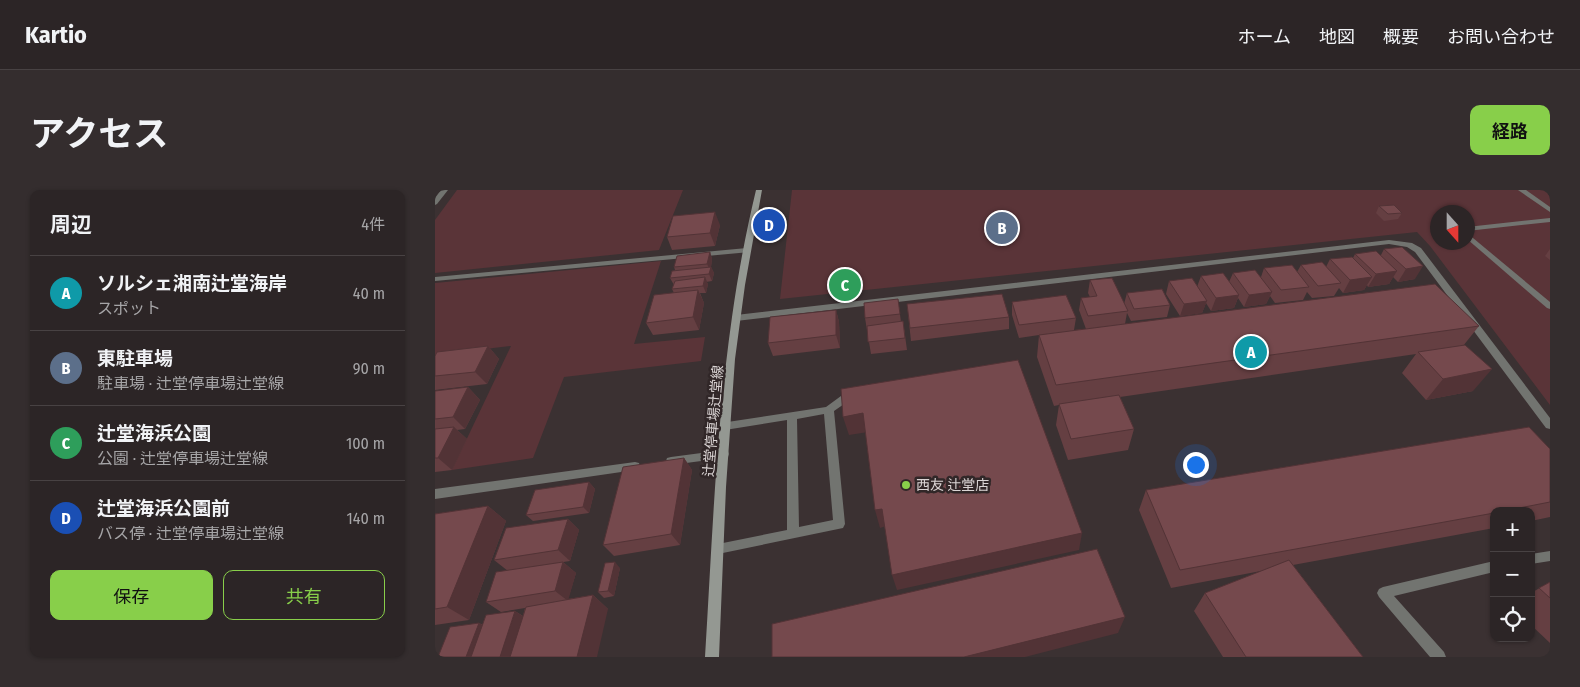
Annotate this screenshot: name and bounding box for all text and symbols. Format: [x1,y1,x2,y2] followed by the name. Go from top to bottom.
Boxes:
[25,21,87,49] text: Kartio
[1238,26,1291,48] text: ホーム
[1319,26,1355,48] text: 地図
[1383,26,1419,48] text: 概要
[1447,26,1555,48] text: お問い合わせ
[1470,105,1550,155] button: 経路
[30,113,168,155] text: アクセス
[1430,205,1475,250] north arrow
[753,206,785,244] pin: D
[986,209,1018,247] pin: B
[50,212,92,238] text: 周辺
[361,215,385,234] text: 4件
[829,266,861,304] pin: C
[97,272,287,295] text: ソルシェ湘南辻堂海岸
[62,284,70,303] text: A
[353,284,385,303] text: 40 m
[97,299,161,318] text: スポット
[1235,333,1267,371] pin: A
[97,347,173,370] text: 東駐車場
[62,359,70,378] text: B
[353,359,385,378] text: 90 m
[700,365,727,478] street label: 辻堂停車場辻堂線
[97,374,284,393] text: 駐車場 · 辻堂停車場辻堂線
[97,422,211,445] text: 辻堂海浜公園
[62,434,70,453] text: C
[346,434,385,453] text: 100 m
[97,449,268,468] text: 公園 · 辻堂停車場辻堂線
[1183,452,1209,478] your location
[916,477,989,494] place label: 西友 辻堂店
[900,479,912,491] marker: 西友 辻堂店
[97,497,230,520] text: 辻堂海浜公園前
[1490,507,1535,642] map controls
[1490,507,1535,552] button: +
[61,509,71,528] text: D
[347,509,385,528] text: 140 m
[97,524,284,543] text: バス停 · 辻堂停車場辻堂線
[1490,552,1535,597] button: −
[50,570,213,620] button: 保存
[223,570,385,620] button: 共有
[1490,597,1535,642] button: locate

